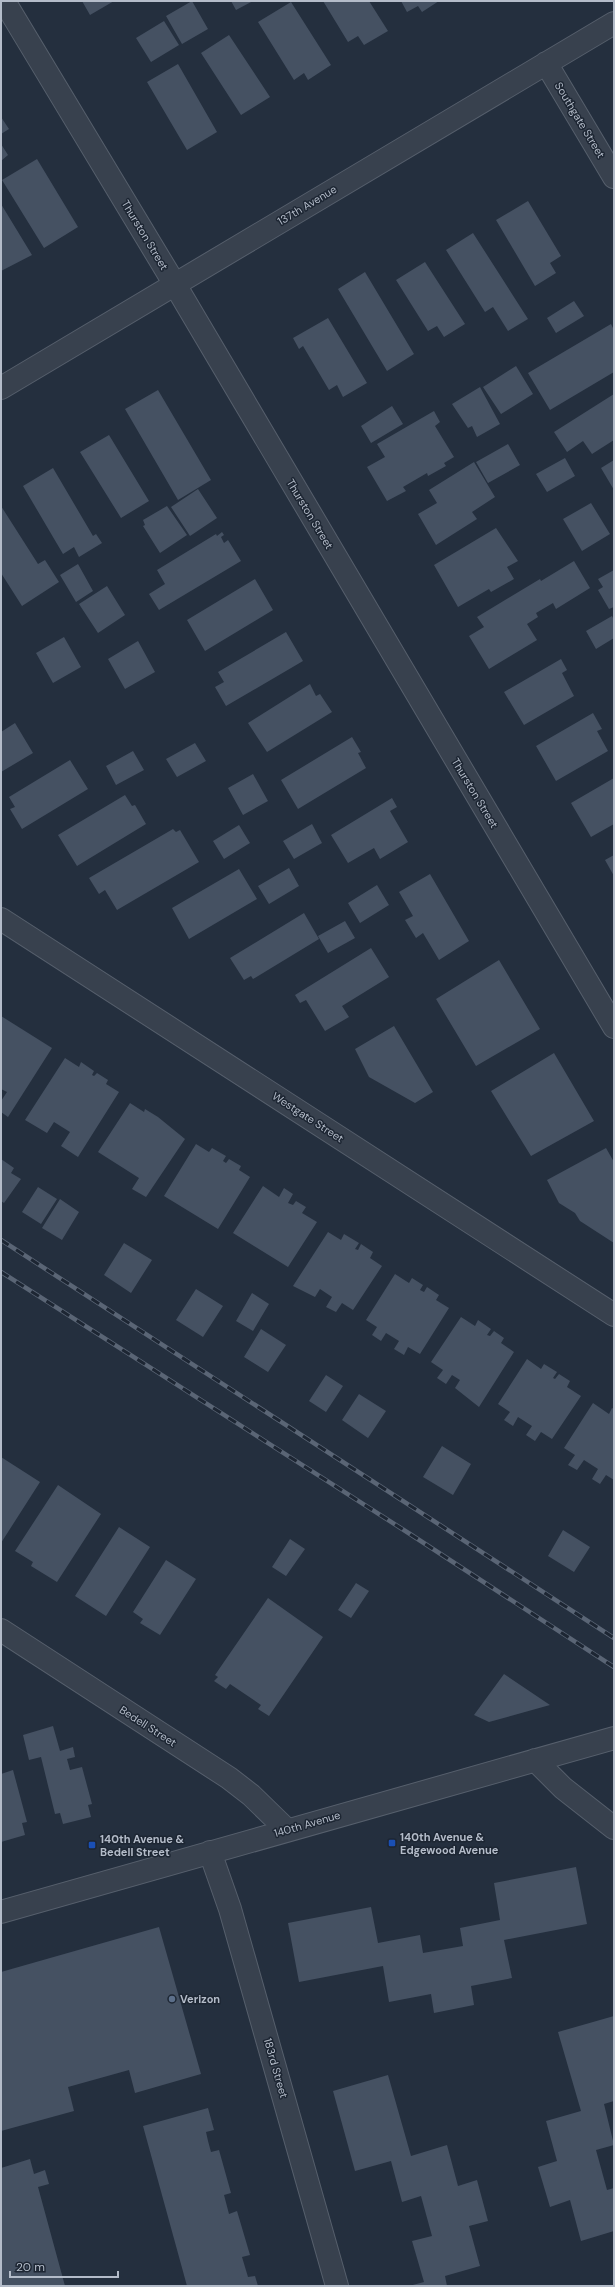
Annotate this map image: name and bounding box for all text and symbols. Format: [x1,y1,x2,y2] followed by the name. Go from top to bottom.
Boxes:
[552,79,608,161] street label: Southgate Street
[275,182,339,228] street label: 137th Avenue
[119,197,171,273] street label: Thurston Street
[284,476,336,552] street label: Thurston Street
[449,755,501,831] street label: Thurston Street
[270,1089,346,1145] street label: Westgate Street
[117,1702,179,1750] street label: Bedell Street
[272,1808,342,1840] street label: 140th Avenue
[400,1830,499,1857] place label: 140th Avenue & Edgewood Avenue
[100,1832,185,1859] place label: 140th Avenue & Bedell Street
[387,1838,397,1848] marker: 140th Avenue & Edgewood Avenue
[87,1840,97,1850] marker: 140th Avenue & Bedell Street
[180,1992,220,2006] place label: Verizon
[167,1994,177,2004] marker: Verizon
[261,2037,291,2099] street label: 183rd Street
[10,2253,118,2279] scale bar
[16,2259,45,2275] text: 20 m

